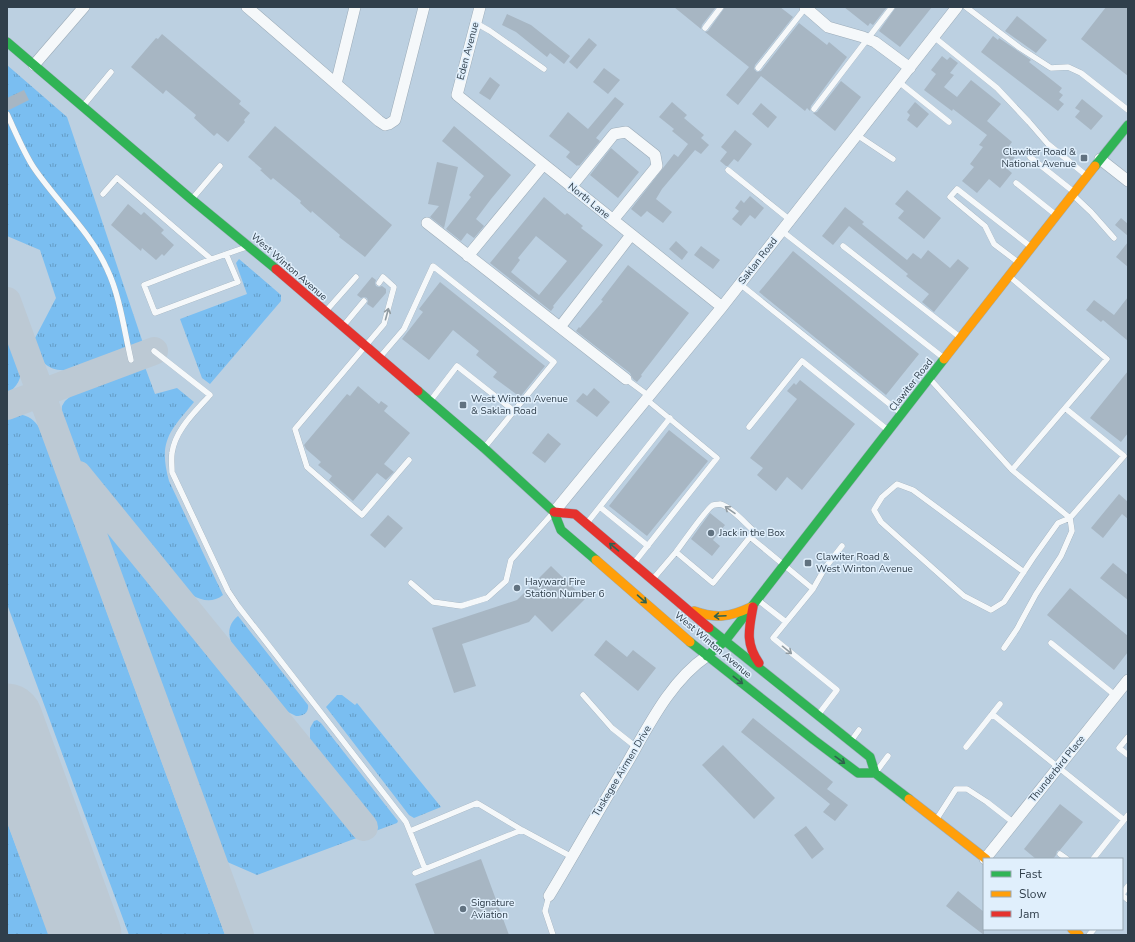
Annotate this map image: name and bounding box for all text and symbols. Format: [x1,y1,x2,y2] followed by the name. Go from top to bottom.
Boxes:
[454,21,482,81] street label: Eden Avenue
[1001,145,1076,171] place label: Clawiter Road & National Avenue
[1079,153,1089,163] marker: Clawiter Road & National Avenue
[565,180,613,222] street label: North Lane
[248,230,330,304] street label: West Winton Avenue
[735,234,781,287] street label: Saklan Road
[384,308,391,321] one-way arrow
[886,355,936,414] street label: Clawiter Road
[471,392,568,418] place label: West Winton Avenue & Saklan Road
[458,400,468,410] marker: West Winton Avenue & Saklan Road
[725,506,736,514] one-way arrow
[718,526,786,540] place label: Jack in the Box
[706,528,716,538] marker: Jack in the Box
[609,543,620,552] one-way arrow
[816,550,913,576] place label: Clawiter Road & West Winton Avenue
[803,558,813,568] marker: Clawiter Road & West Winton Avenue
[525,575,604,601] place label: Hayward Fire Station Number 6
[512,583,522,593] marker: Hayward Fire Station Number 6
[636,594,647,603] one-way arrow
[671,609,755,681] street label: West Winton Avenue
[714,612,727,620] one-way arrow
[782,645,793,654] one-way arrow
[732,676,743,684] one-way arrow
[589,723,655,819] street label: Tuskegee Airmen Drive
[1026,733,1088,805] street label: Thunderbird Place
[835,756,846,764] one-way arrow
[983,858,1123,930] legend
[1019,866,1042,882] text: Fast
[1019,886,1047,902] text: Slow
[471,896,514,922] place label: Signature Aviation
[458,904,468,914] marker: Signature Aviation
[1018,906,1040,922] text: Jam

